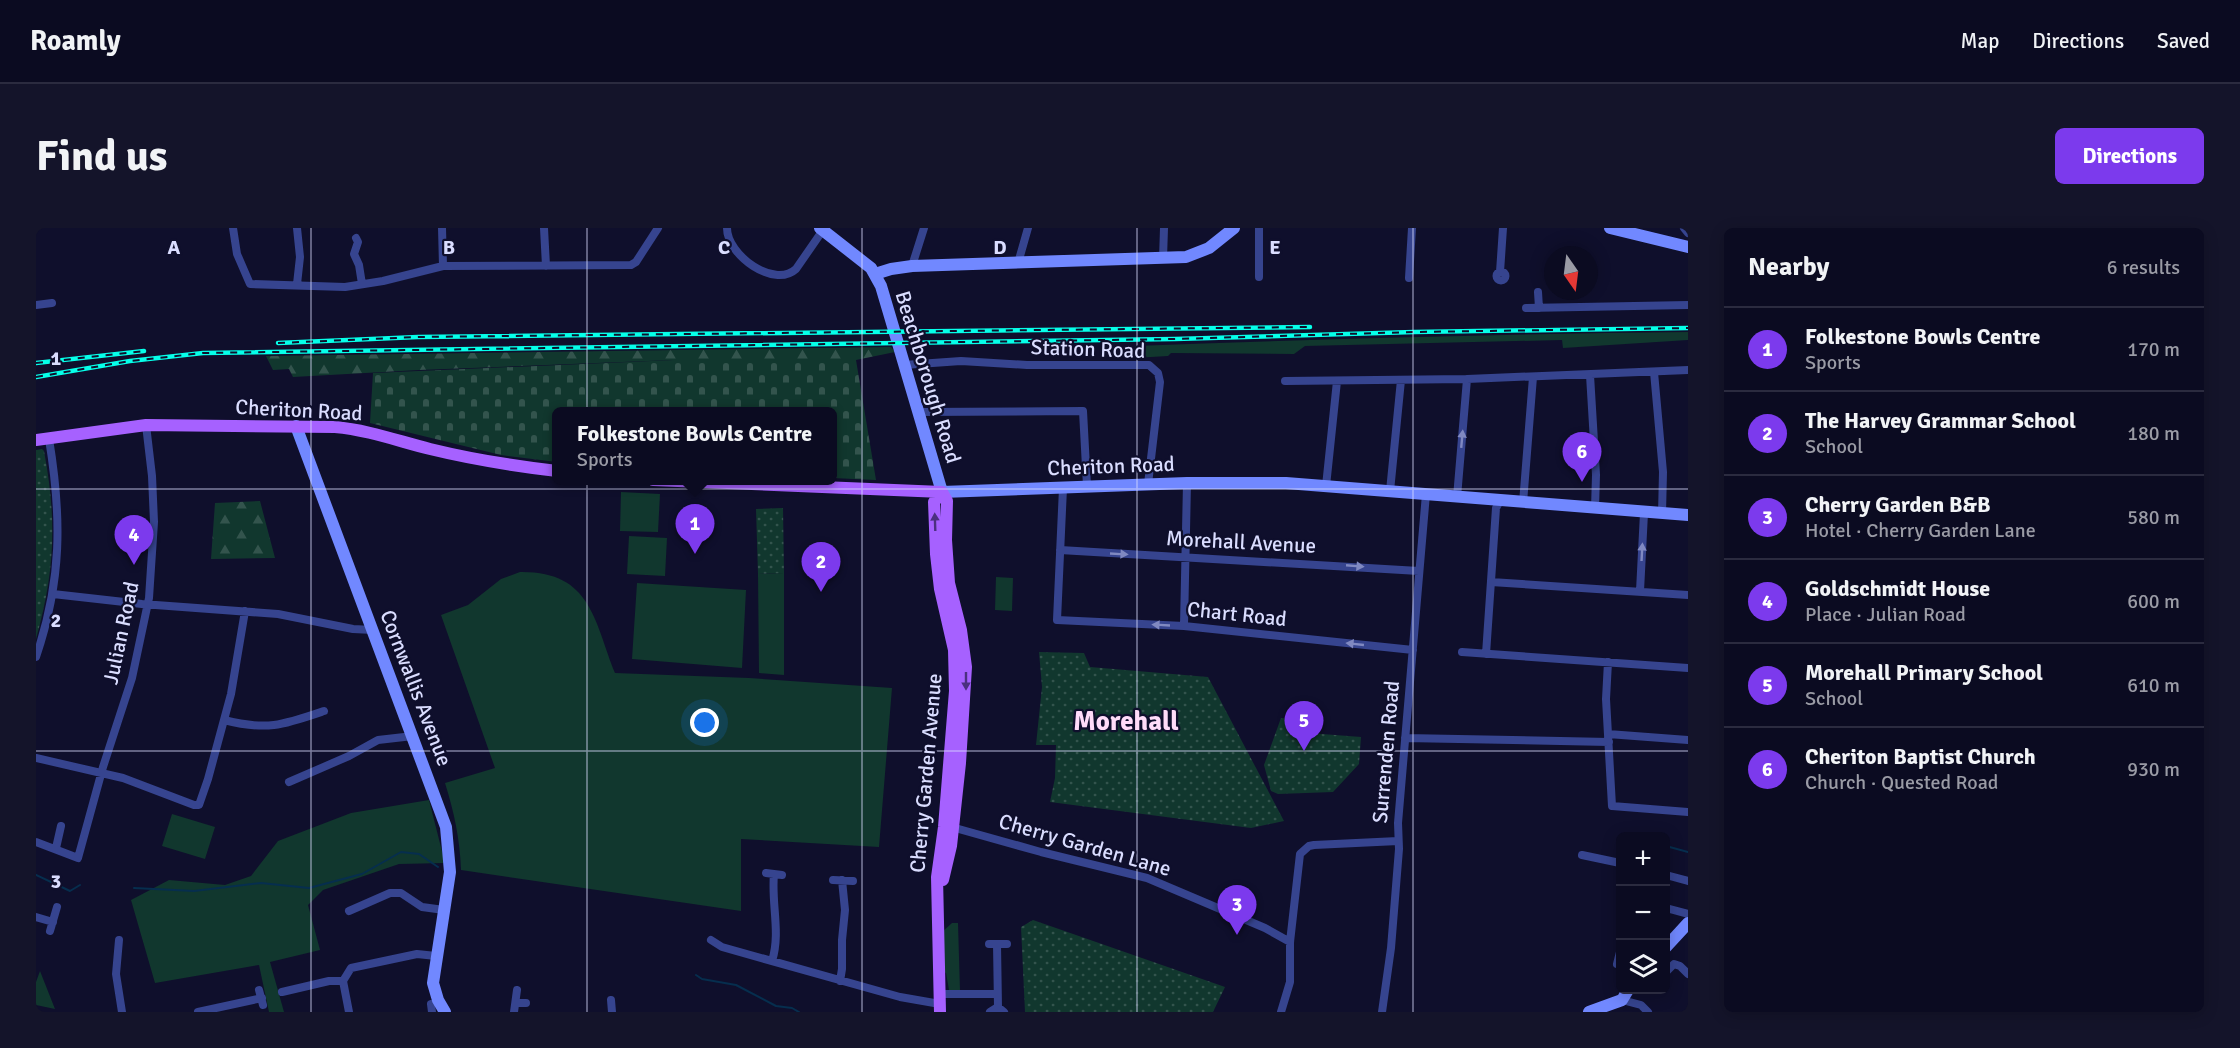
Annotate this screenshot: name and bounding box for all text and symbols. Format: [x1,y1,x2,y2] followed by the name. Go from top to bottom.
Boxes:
[30,24,121,58] text: Roamly
[1961,28,1999,54] text: Map
[2032,28,2124,54] text: Directions
[2157,28,2210,54] text: Saved
[2055,128,2204,184] button: Directions
[36,131,167,182] text: Find us
[168,235,181,260] text: A
[443,235,455,260] text: B
[718,235,730,260] text: C
[993,235,1007,260] text: D
[1269,235,1281,260] text: E
[1544,246,1598,300] north arrow
[1748,251,1829,283] text: Nearby
[2107,255,2180,280] text: 6 results
[889,288,967,466] street label: Beachborough Road
[1805,323,2040,350] text: Folkestone Bowls Centre
[1030,334,1146,364] street label: Station Road
[1762,337,1773,362] text: 1
[2127,337,2180,362] text: 170 m
[51,346,62,371] text: 1
[1805,350,1861,375] text: Sports
[235,394,363,426] street label: Cheriton Road
[552,407,837,485] popup
[1805,407,2076,434] text: The Harvey Grammar School
[577,420,812,447] text: Folkestone Bowls Centre
[1762,421,1773,446] text: 2
[2127,421,2180,446] text: 180 m
[1457,429,1467,448] one-way arrow
[1562,432,1602,482] pin: 6
[1805,434,1863,459] text: School
[577,447,632,472] text: Sports
[1047,451,1175,481] street label: Cheriton Road
[1805,491,1991,518] text: Cherry Garden B&B
[676,504,714,554] pin: 1
[1762,505,1773,530] text: 3
[2127,505,2180,530] text: 580 m
[930,512,939,531] one-way arrow
[114,516,154,565] pin: 4
[1805,518,2036,543] text: Hotel · Cherry Garden Lane
[1165,525,1317,559] street label: Morehall Avenue
[802,542,840,592] pin: 2
[1637,543,1647,562] one-way arrow
[1109,549,1128,558] one-way arrow
[1346,562,1365,571] one-way arrow
[1805,575,1990,602] text: Goldschmidt House
[97,579,145,687] street label: Julian Road
[1762,589,1773,614] text: 4
[2127,589,2180,614] text: 600 m
[1186,596,1288,632] street label: Chart Road
[1805,602,1966,627] text: Place · Julian Road
[374,606,458,770] street label: Cornwallis Avenue
[51,608,61,633] text: 2
[1151,621,1170,630] one-way arrow
[1345,639,1364,649] one-way arrow
[1805,659,2043,686] text: Morehall Primary School
[904,672,948,874] street label: Cherry Garden Avenue
[961,672,971,691] one-way arrow
[1762,673,1773,698] text: 5
[2127,673,2180,698] text: 610 m
[1367,680,1405,824] street label: Surrenden Road
[1805,686,1863,711] text: School
[1284,702,1324,751] pin: 5
[1073,705,1179,738] district label: Morehall
[690,708,719,737] your location
[1805,743,2036,770] text: Cheriton Baptist Church
[1762,757,1773,782] text: 6
[2127,757,2180,782] text: 930 m
[1805,770,1998,795] text: Church · Quested Road
[996,808,1174,882] street label: Cherry Garden Lane
[1616,832,1670,994] map controls
[1616,832,1670,886] button: +
[51,869,61,894] text: 3
[1218,886,1256,935] pin: 3
[1616,886,1670,940] button: −
[1616,940,1670,994] button: layers

